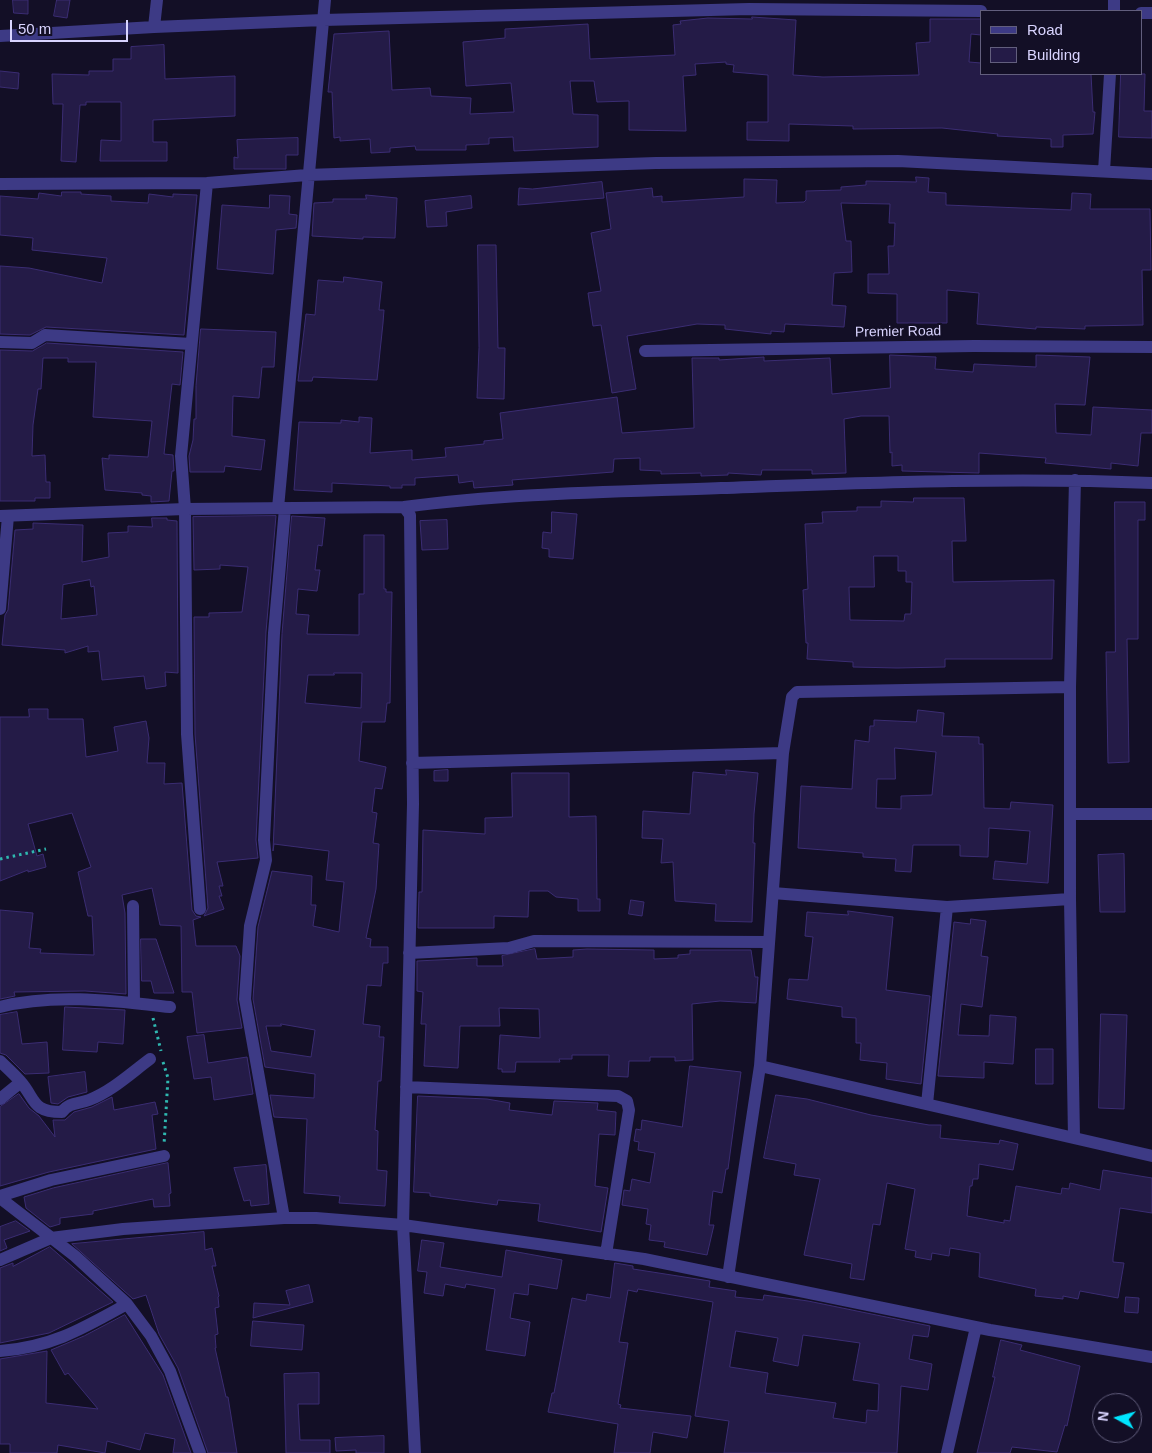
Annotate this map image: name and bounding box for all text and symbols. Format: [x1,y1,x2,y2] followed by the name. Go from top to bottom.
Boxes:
[12,10,130,42] scale bar
[980,10,1142,75] legend
[18,20,51,37] text: 50 m
[1027,21,1063,38] text: Road
[1027,46,1080,63] text: Building
[855,323,941,341] street label: Premier Road
[1092,1393,1142,1443] north arrow
[1095,1410,1112,1422] text: N

